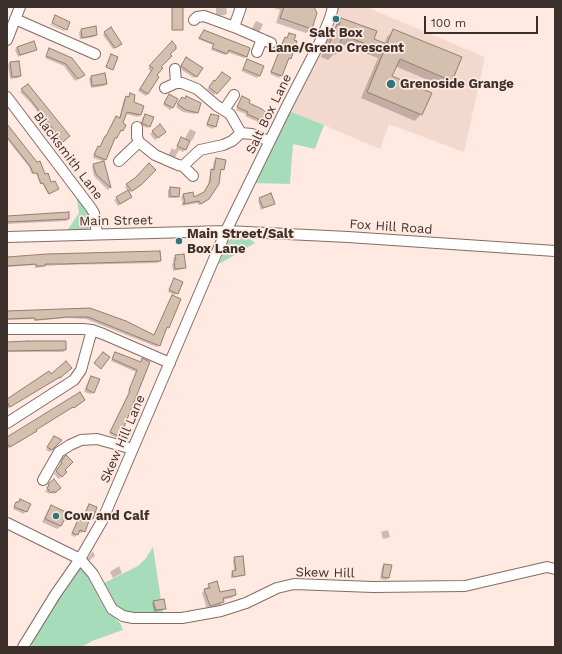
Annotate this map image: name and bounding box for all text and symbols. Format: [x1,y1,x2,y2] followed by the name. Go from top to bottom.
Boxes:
[426,8,540,34] scale bar
[331,14,341,24] marker: Salt Box Lane/Greno Crescent
[431,16,466,30] text: 100 m
[268,25,404,56] place label: Salt Box Lane/Greno Crescent
[243,71,295,157] street label: Salt Box Lane
[400,76,514,92] place label: Grenoside Grange
[385,78,397,90] marker: Grenoside Grange
[30,109,106,203] street label: Blacksmith Lane
[79,213,153,229] street label: Main Street
[349,216,433,238] street label: Fox Hill Road
[187,226,294,257] place label: Main Street/Salt Box Lane
[174,236,184,246] marker: Main Street/Salt Box Lane
[97,393,149,485] street label: Skew Hill Lane
[64,508,149,524] place label: Cow and Calf
[51,511,61,521] marker: Cow and Calf
[295,565,355,581] street label: Skew Hill

